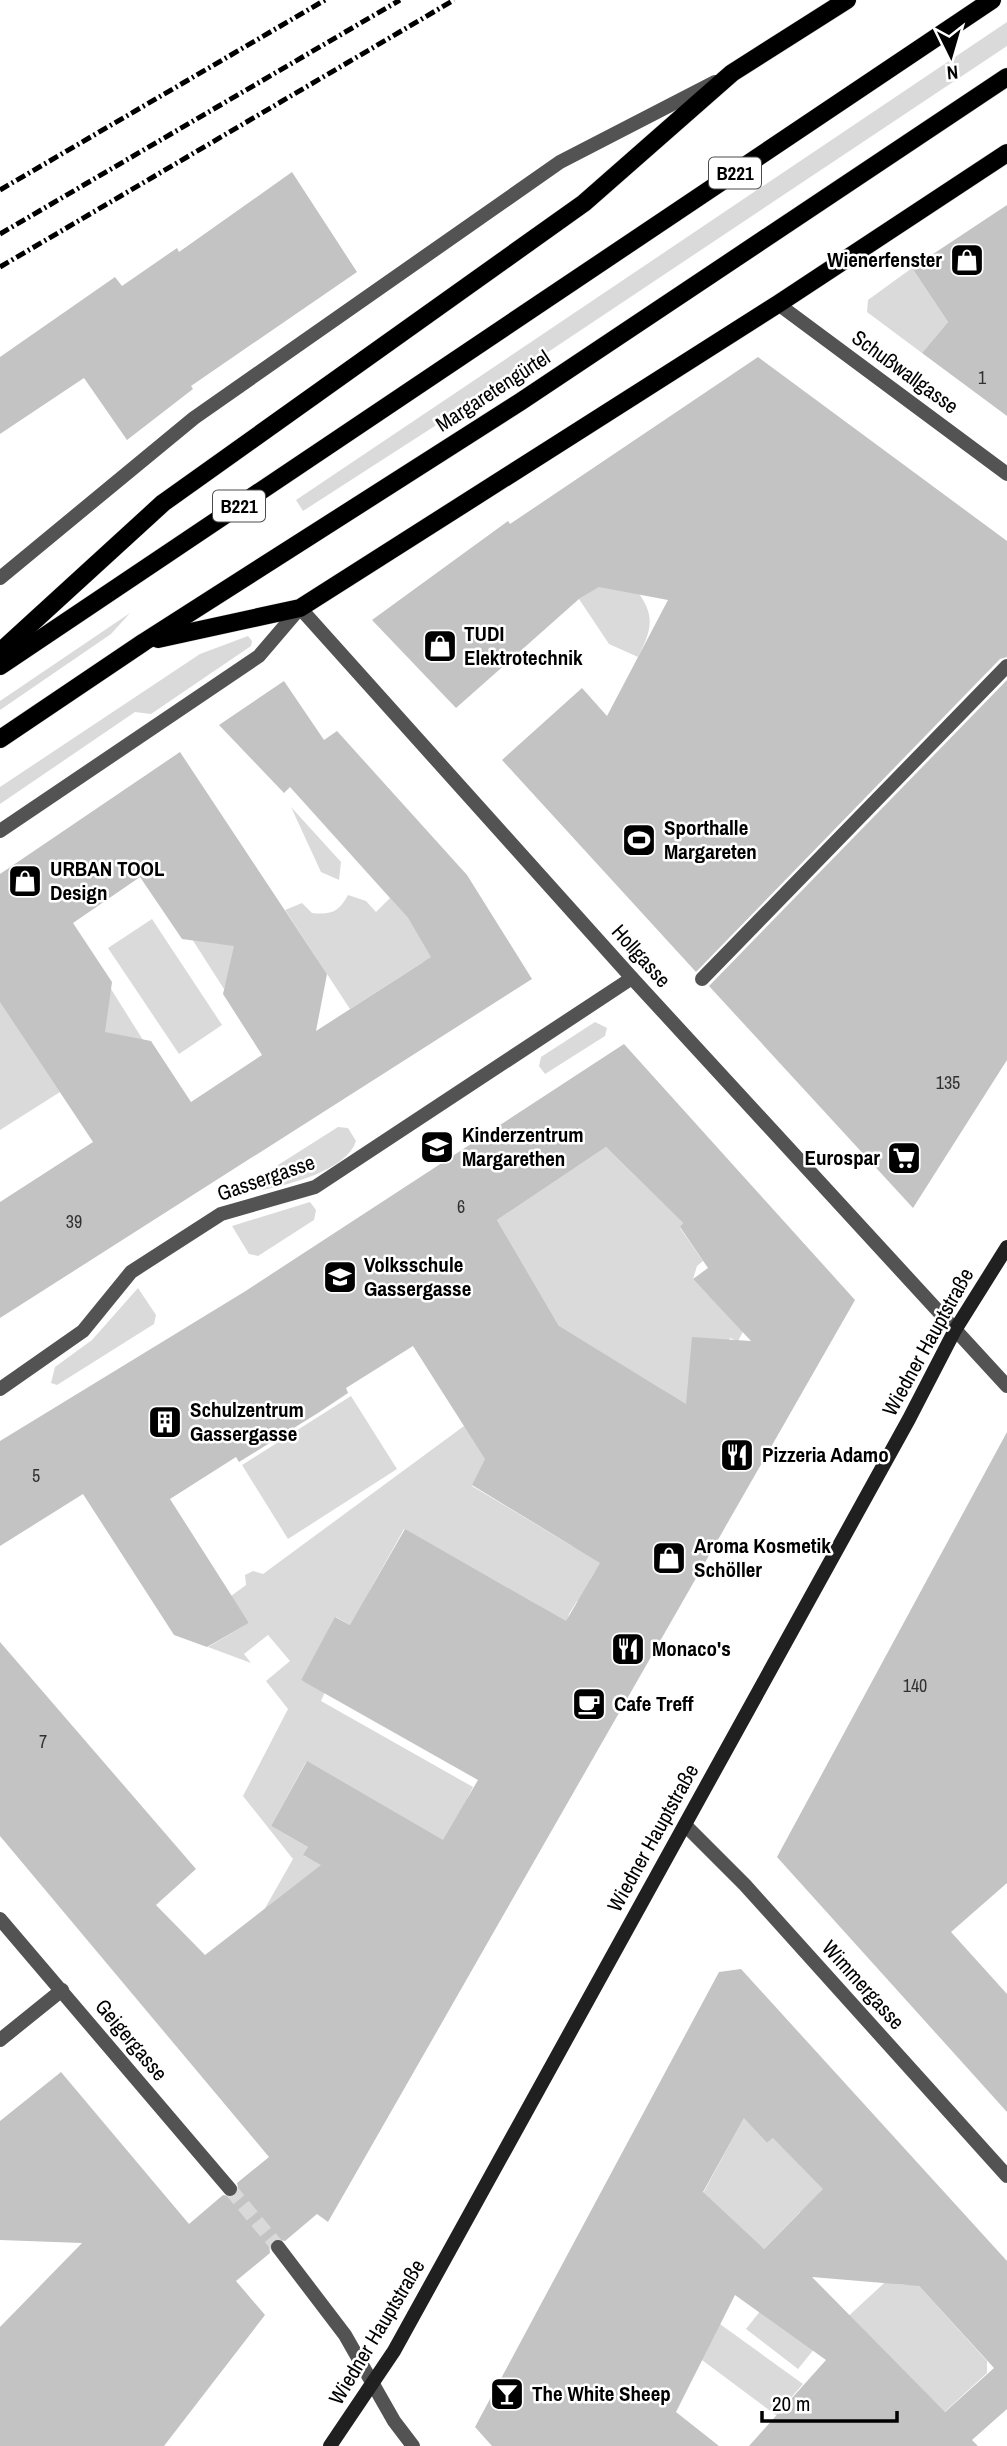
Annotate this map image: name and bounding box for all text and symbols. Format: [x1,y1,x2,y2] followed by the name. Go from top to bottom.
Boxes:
[916,21,986,91] north arrow
[946,59,959,86] text: N
[709,158,761,188] road number: B221
[948,241,986,279] shop icon: Wienerfenster
[827,245,942,274] place label: Wienerfenster
[846,323,965,420] street label: Schußwallgasse
[430,343,556,438] street label: Margaretengürtel
[978,365,987,390] house number: 1
[213,491,265,522] road number: B221
[464,619,583,672] place label: TUDI Elektrotechnik
[421,627,459,665] shop icon: TUDI Elektrotechnik
[664,813,757,866] place label: Sporthalle Margareten
[620,821,658,859] sports icon: Sporthalle Margareten
[50,854,165,907] place label: URBAN TOOL Design
[6,862,44,900] shop icon: URBAN TOOL Design
[605,918,677,993] street label: Hollgasse
[936,1070,960,1095] house number: 135
[462,1120,584,1173] place label: Kinderzentrum Margarethen
[418,1128,456,1166] school or university icon: Kinderzentrum Margarethen
[885,1139,923,1177] supermarket icon: Eurospar
[804,1143,880,1172] place label: Eurospar
[213,1147,319,1208] street label: Gassergasse
[457,1194,465,1219] house number: 6
[66,1209,82,1234] house number: 39
[364,1250,471,1303] place label: Volksschule Gassergasse
[321,1258,359,1296] school or university icon: Volksschule Gassergasse
[875,1263,980,1421] street label: Wiedner Hauptstraße
[190,1395,304,1448] place label: Schulzentrum Gassergasse
[146,1403,184,1441] building icon: Schulzentrum Gassergasse
[718,1436,756,1474] restaurant icon: Pizzeria Adamo
[762,1440,889,1469] place label: Pizzeria Adamo
[32,1463,40,1488] house number: 5
[694,1531,831,1584] place label: Aroma Kosmetik Schöller
[650,1539,688,1577] shop icon: Aroma Kosmetik Schöller
[609,1630,647,1668] restaurant icon: Monaco's
[652,1634,731,1663] place label: Monaco's
[903,1673,927,1698] house number: 140
[570,1685,608,1723] cafe icon: Cafe Treff
[614,1689,694,1718] place label: Cafe Treff
[39,1729,47,1754] house number: 7
[600,1759,705,1917] street label: Wiedner Hauptstraße
[815,1934,911,2036] street label: Wimmergasse
[89,1993,174,2087] street label: Geigergasse
[322,2254,431,2410] street label: Wiedner Hauptstraße
[488,2375,526,2413] bar icon: The White Sheep
[532,2379,671,2408] place label: The White Sheep
[762,2380,897,2424] scale bar
[772,2389,810,2418] text: 20 m

